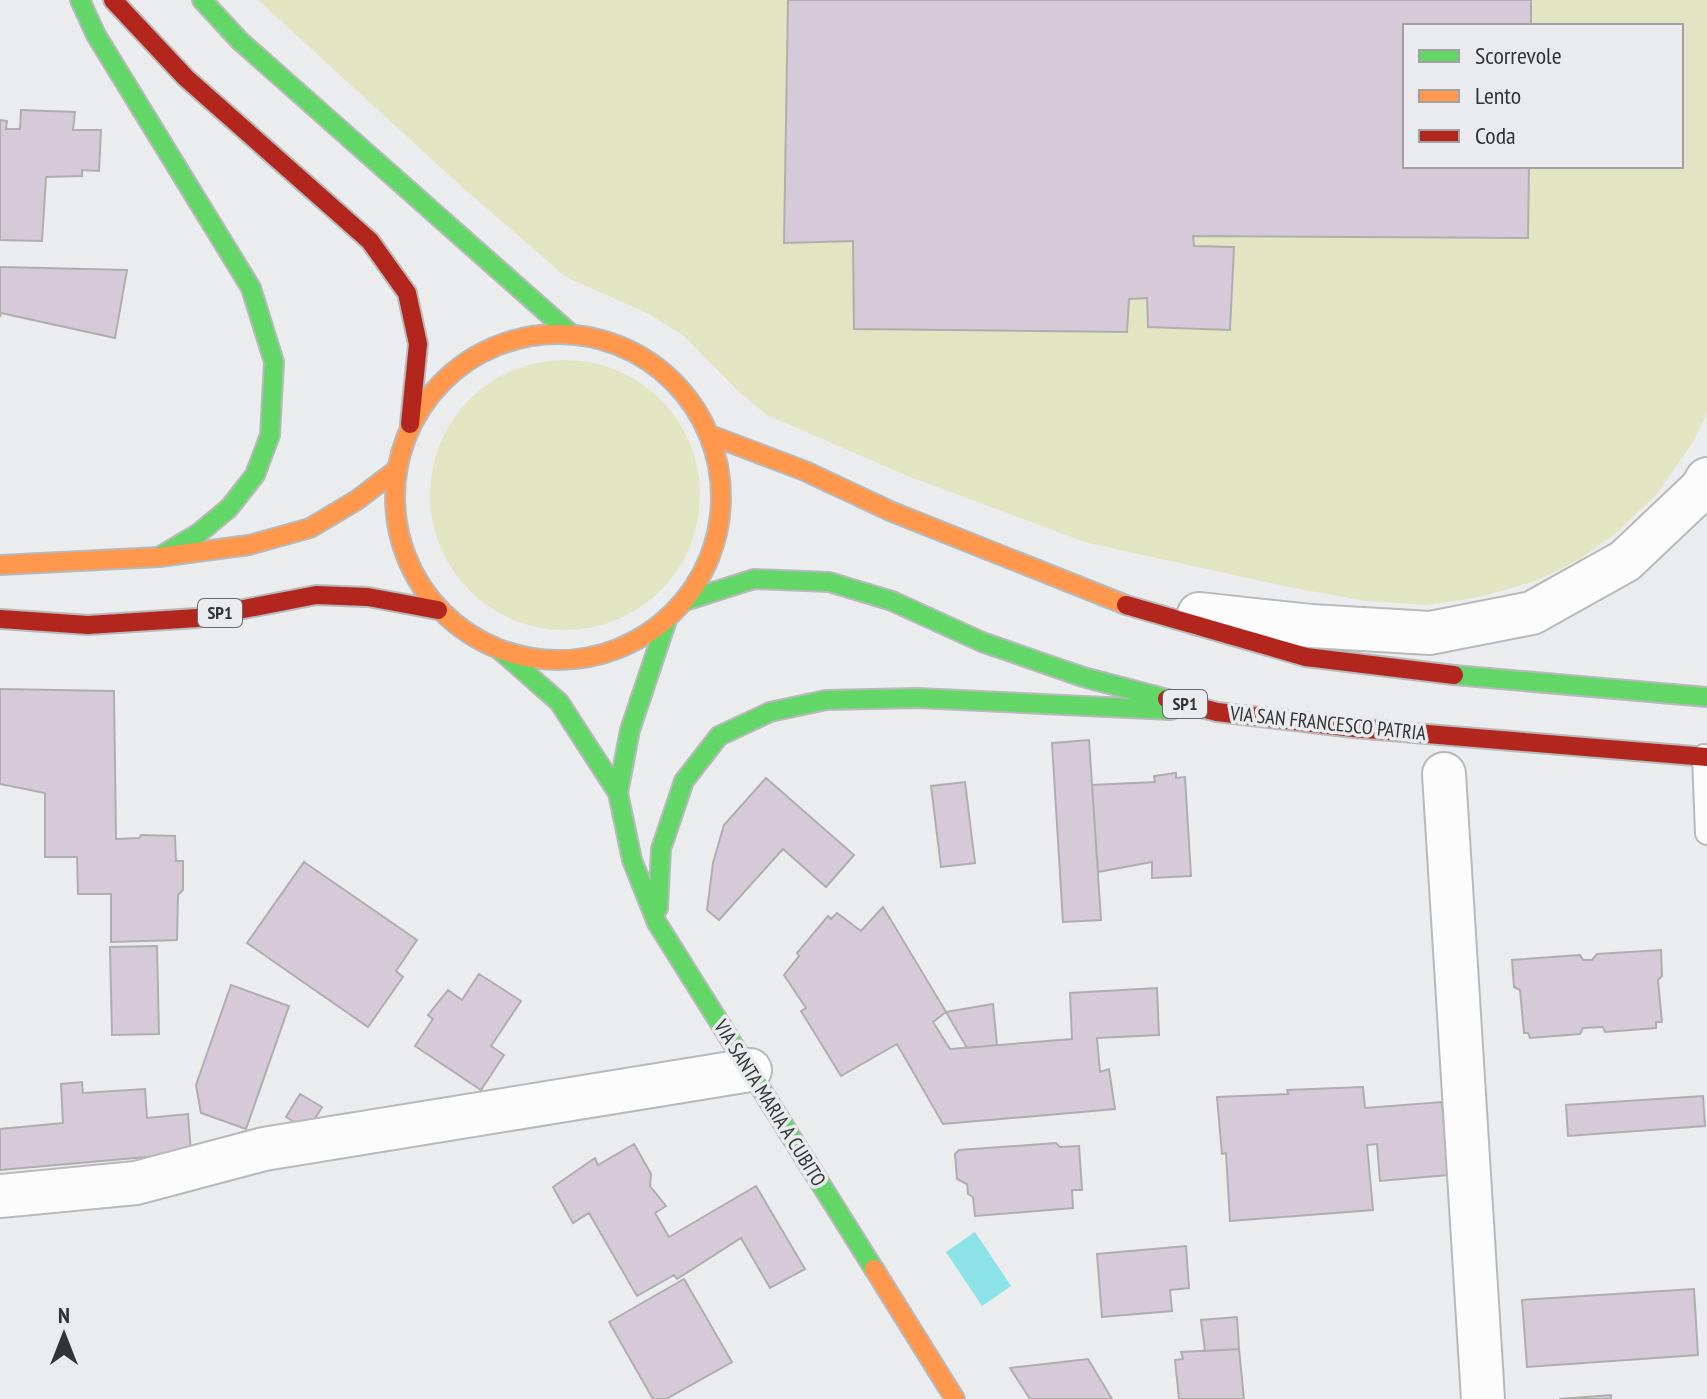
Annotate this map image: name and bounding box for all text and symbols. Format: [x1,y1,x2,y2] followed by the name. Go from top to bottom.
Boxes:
[1403,24,1683,168] legend
[1475,40,1562,71] text: Scorrevole
[1475,80,1521,111] text: Lento
[1475,120,1516,151] text: Coda
[198,599,242,627] road number: SP1
[1163,690,1207,718] road number: SP1
[1228,700,1428,746] street label: VIA SAN FRANCESCO PATRIA
[708,1014,832,1191] street label: VIA SANTA MARIA A CUBITO
[24,1295,104,1375] north arrow
[58,1301,70,1329] text: N

